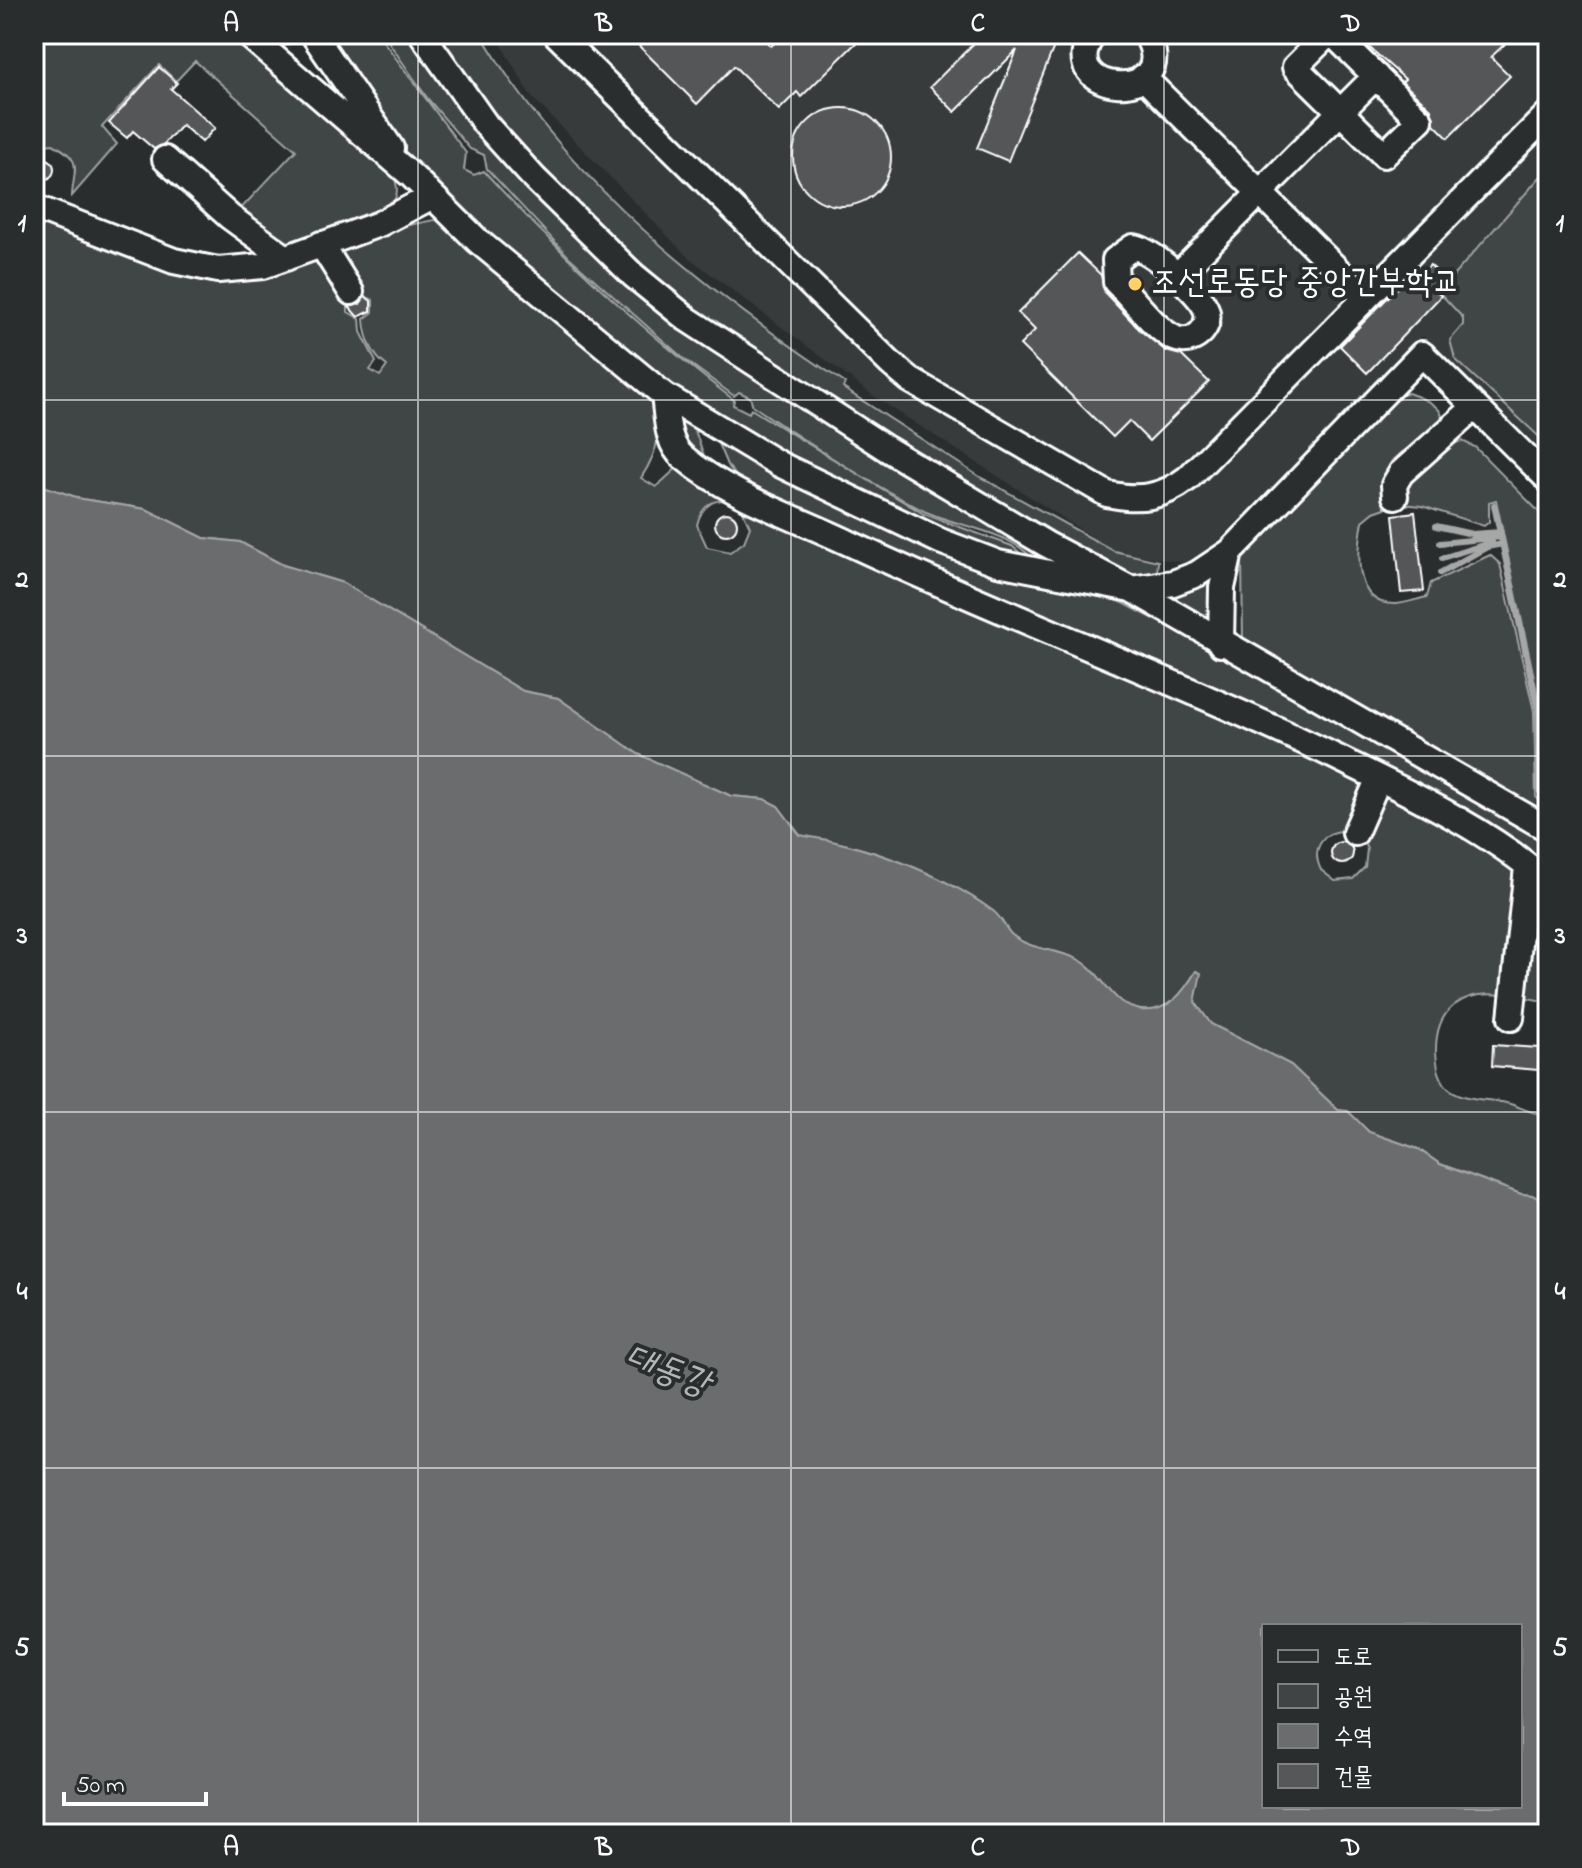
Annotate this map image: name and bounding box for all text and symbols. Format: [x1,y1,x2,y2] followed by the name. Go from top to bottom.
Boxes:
[223,6,239,44] text: A
[594,6,613,44] text: B
[971,6,985,44] text: C
[1340,6,1361,44] text: D
[18,206,27,244] text: 1
[1556,206,1565,244] text: 1
[1151,259,1460,309] place label: 조선로동당 중앙간부학교
[1126,275,1144,293] marker: 조선로동당 중앙간부학교
[15,562,29,600] text: 2
[1553,562,1567,600] text: 2
[16,918,28,956] text: 3
[1554,918,1566,956] text: 3
[17,1274,28,1312] text: 4
[1555,1274,1566,1312] text: 4
[617,1332,721,1414] water label: 대동강
[1262,1624,1522,1808] legend
[15,1630,30,1668] text: 5
[1553,1630,1568,1668] text: 5
[1334,1641,1373,1676] text: 도로
[1334,1681,1373,1716] text: 공원
[1334,1721,1373,1756] text: 수역
[64,1756,206,1806] scale bar
[1334,1761,1373,1796] text: 건물
[76,1769,125,1804] text: 50 m
[223,1830,239,1868] text: A
[594,1830,613,1868] text: B
[971,1830,985,1868] text: C
[1340,1830,1361,1868] text: D

